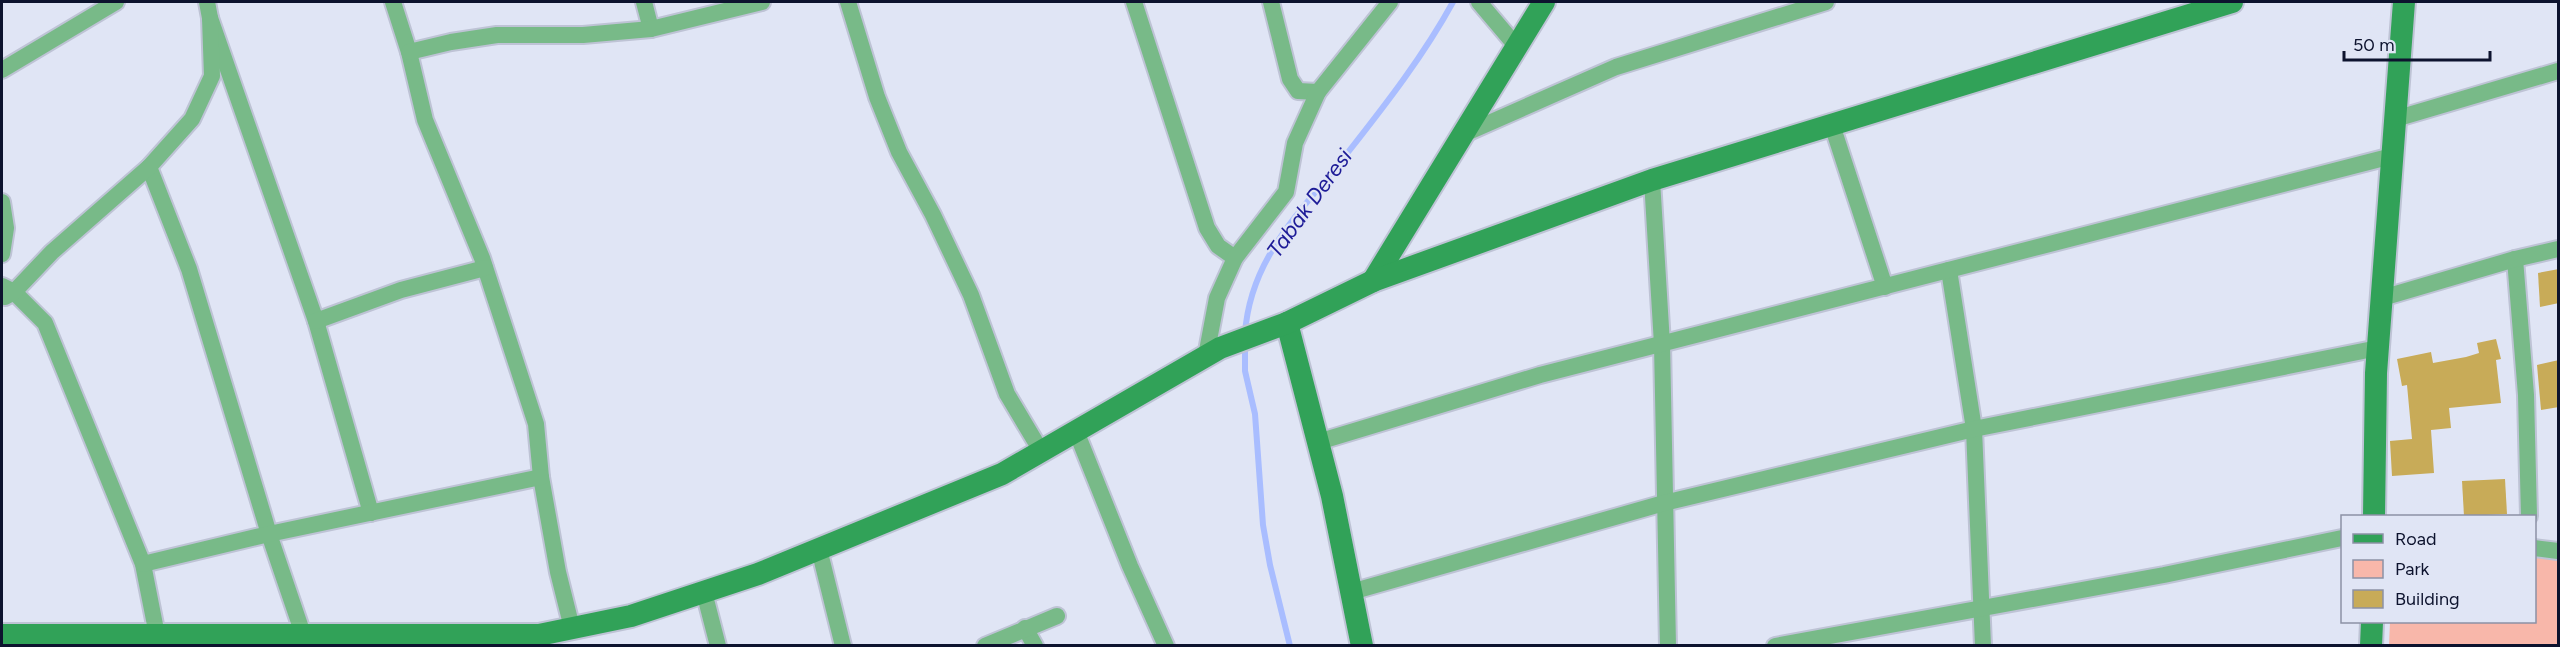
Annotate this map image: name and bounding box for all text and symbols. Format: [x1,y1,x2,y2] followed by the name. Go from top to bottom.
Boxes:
[2344,24,2490,62] scale bar
[2353,34,2395,56] text: 50 m
[1261,143,1358,263] water label: Tabak Deresi
[2341,515,2536,623] legend
[2395,528,2436,550] text: Road
[2395,558,2430,580] text: Park
[2395,588,2460,610] text: Building

